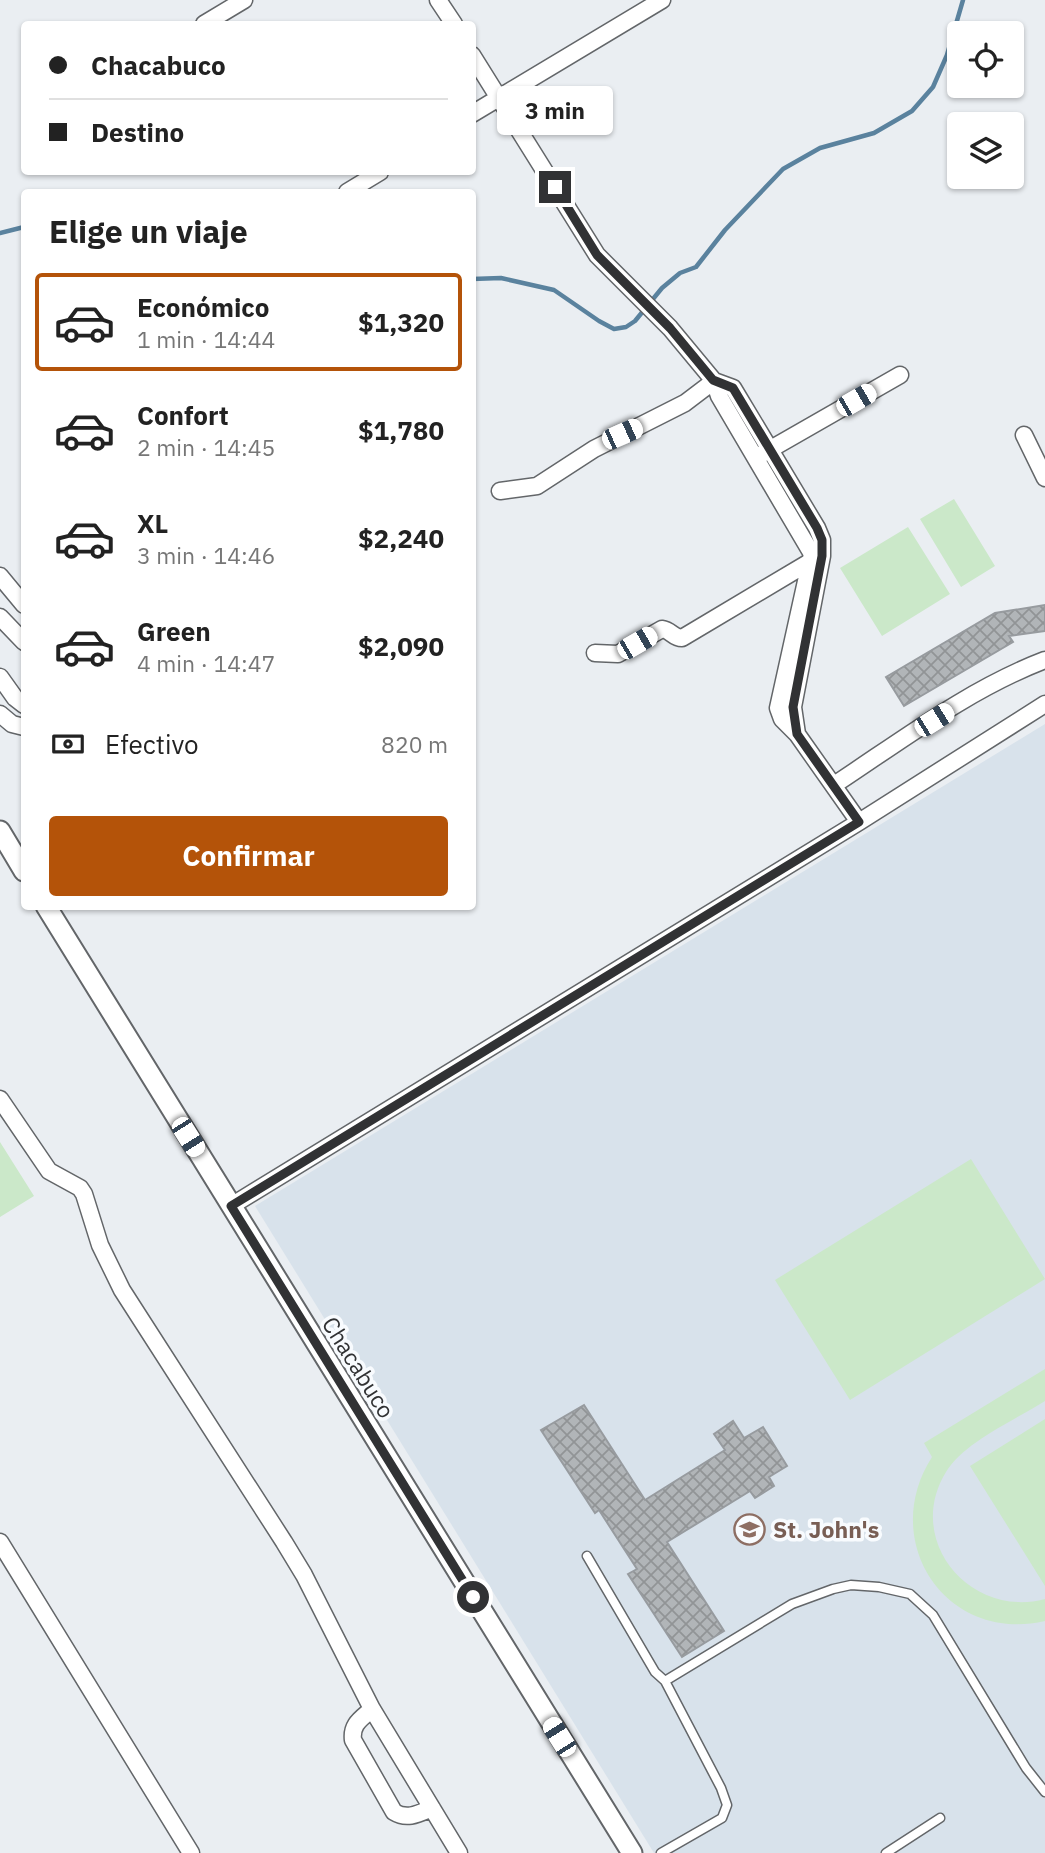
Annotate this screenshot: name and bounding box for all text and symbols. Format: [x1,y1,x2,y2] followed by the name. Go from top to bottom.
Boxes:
[947,21,1024,189] map controls
[947,21,1024,98] button: locate
[91,48,226,82] text: Chacabuco
[497,86,613,134] callout: 3 min
[525,95,585,125] text: 3 min
[947,112,1024,189] button: layers
[91,115,184,149] text: Destino
[539,171,571,203] route end
[49,210,248,252] text: Elige un viaje
[137,290,269,324] text: Económico
[53,291,116,354] icon: car
[358,305,444,339] text: $1,320
[137,324,275,354] text: 1 min · 14:44
[833,380,880,420] car
[137,398,229,432] text: Confort
[53,399,116,462] icon: car
[358,413,444,447] text: $1,780
[599,416,646,452] car
[137,432,275,462] text: 2 min · 14:45
[137,506,168,540] text: XL
[53,507,116,570] icon: car
[358,521,444,555] text: $2,240
[137,540,275,570] text: 3 min · 14:46
[137,614,211,648] text: Green
[53,615,116,678] icon: car
[614,623,661,663] car
[358,629,444,663] text: $2,090
[137,648,275,678] text: 4 min · 14:47
[911,700,958,740] car
[49,725,87,763] icon: cash
[105,727,199,761] text: Efectivo
[381,729,448,759] text: 820 m
[49,816,448,896] button: Confirmar
[168,1114,209,1160] car
[316,1311,402,1423] street label: Chacabuco
[733,1512,767,1546] school or university icon: St. John's
[773,1514,879,1544] place label: St. John's
[457,1581,489,1613] route start
[539,1714,580,1760] car

